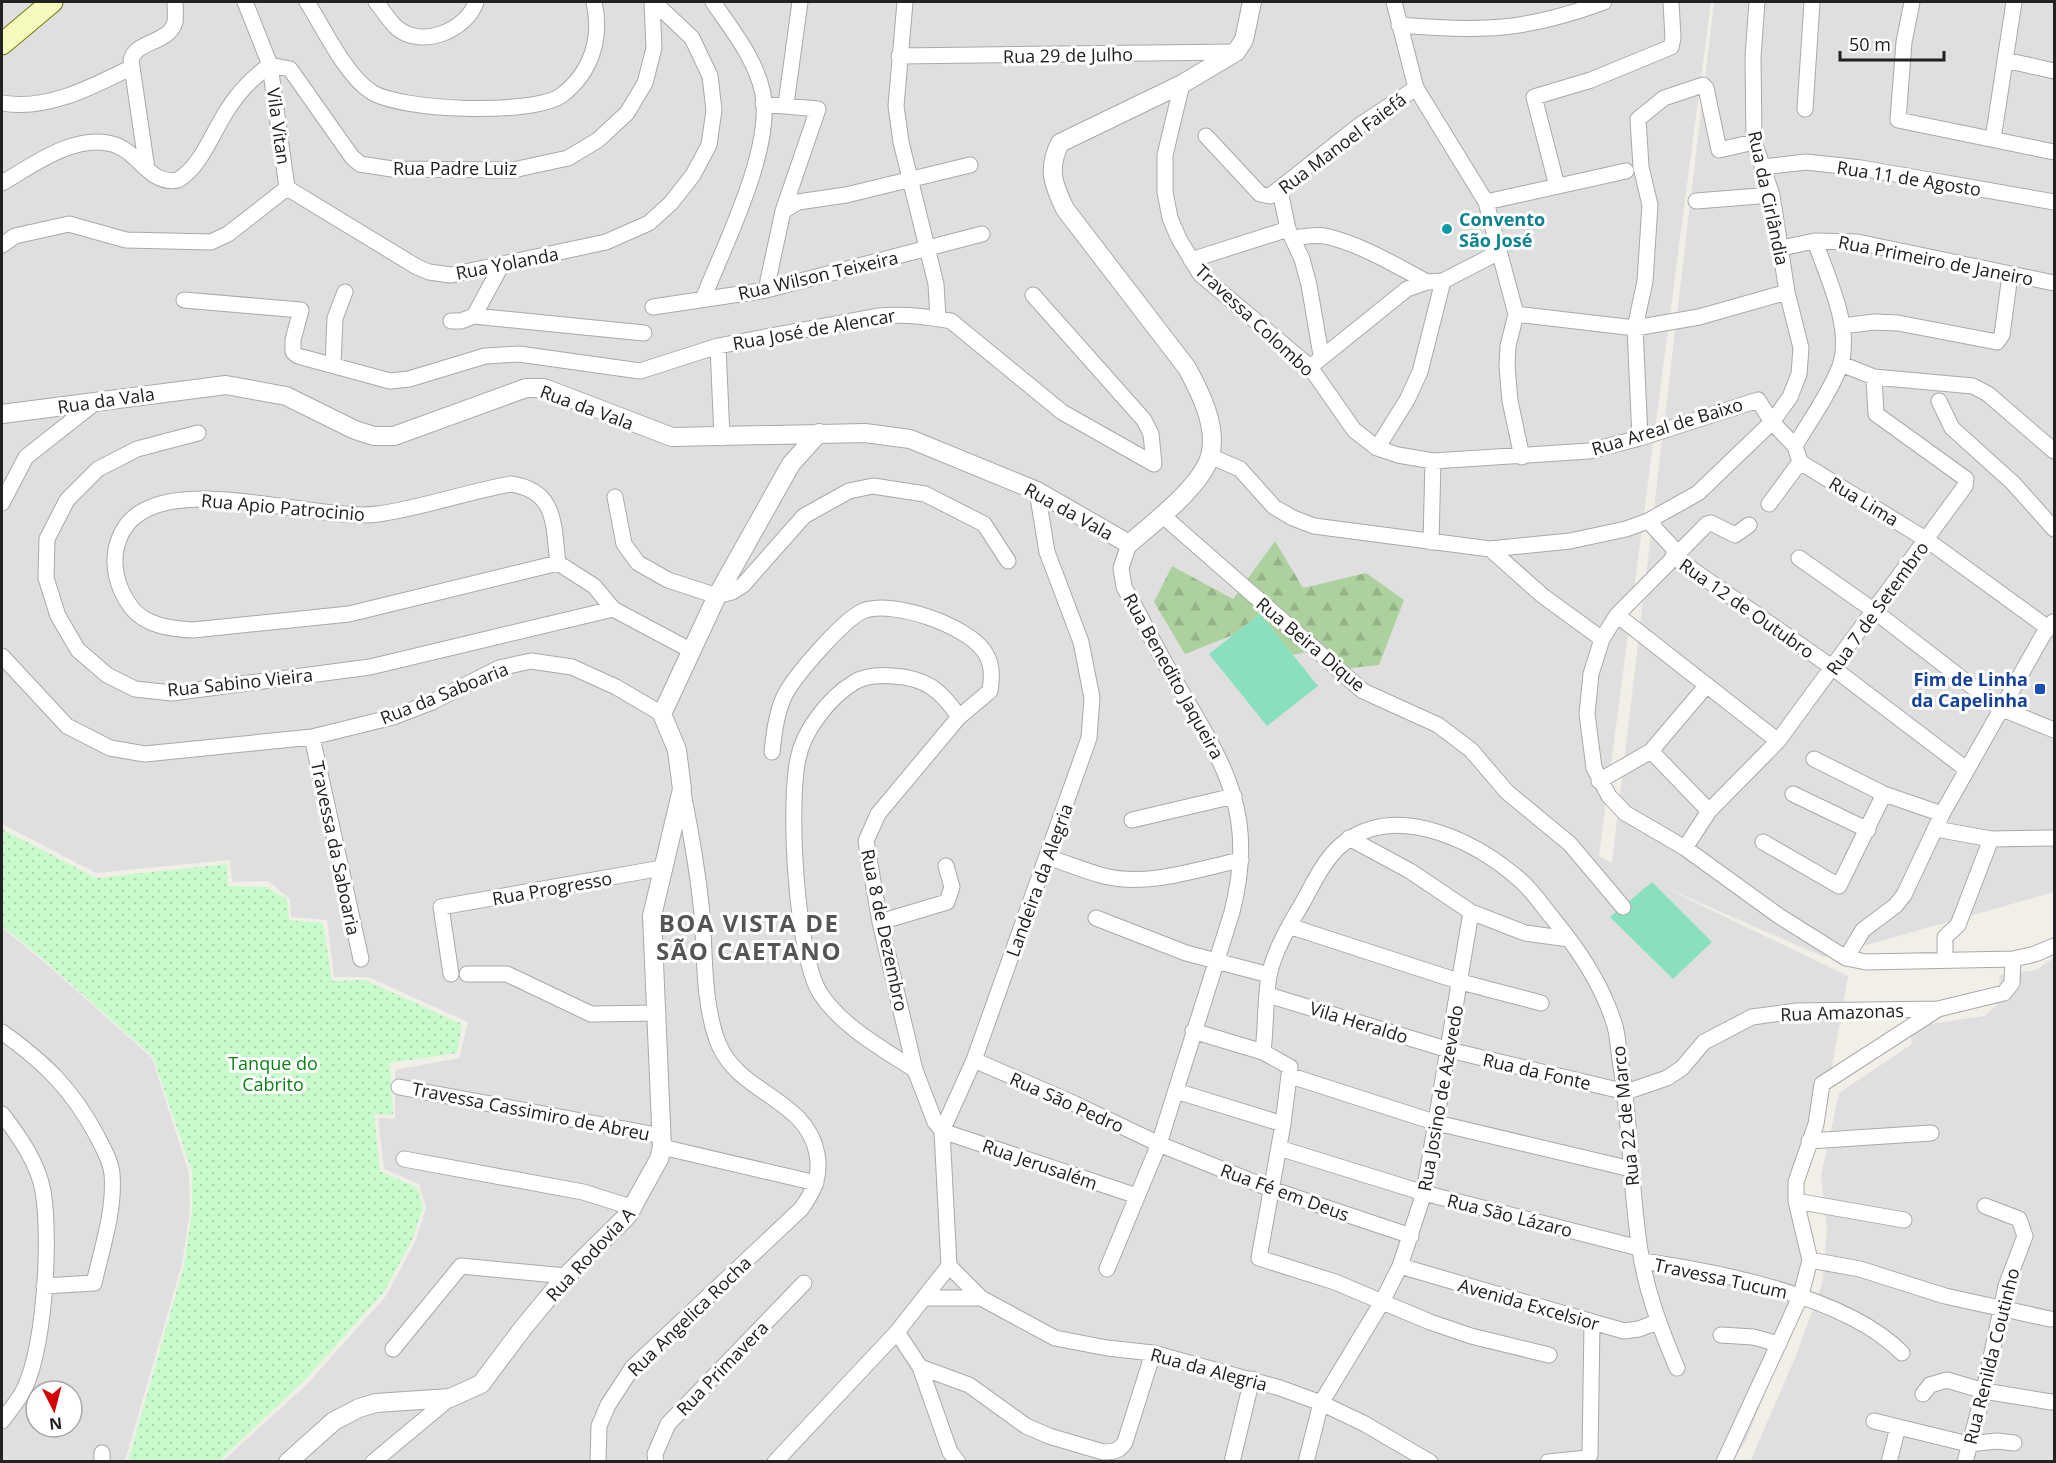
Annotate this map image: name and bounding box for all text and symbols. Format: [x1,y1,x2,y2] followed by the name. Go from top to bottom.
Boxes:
[1840,24,1944,62] scale bar
[1849,32,1891,56] text: 50 m
[1003,42,1133,68] street label: Rua 29 de Julho
[262,86,296,166] street label: Vila Vitan
[1273,87,1411,199] street label: Rua Manoel Faiefá
[1743,129,1795,267] street label: Rua da Cirlândia
[1835,155,1983,201] street label: Rua 11 de Agosto
[393,156,517,180] street label: Rua Padre Luiz
[1459,207,1545,252] place label: Convento São José
[1440,222,1454,236] marker: Convento São José
[1836,229,2036,291] street label: Rua Primeiro de Janeiro
[454,241,560,285] street label: Rua Yolanda
[736,245,900,305] street label: Rua Wilson Teixeira
[1190,259,1320,381] street label: Travessa Colombo
[731,303,898,355] street label: Rua José de Alencar
[537,379,637,435] street label: Rua da Vala
[56,381,156,419] street label: Rua da Vala
[1588,392,1746,460] street label: Rua Areal de Baixo
[1825,471,1903,531] street label: Rua Lima
[1020,477,1118,545] street label: Rua da Vala
[200,488,366,526] street label: Rua Apio Patrocinio
[1820,536,1934,680] street label: Rua 7 de Setembro
[1675,552,1819,664] street label: Rua 12 de Outubro
[1118,589,1230,763] street label: Rua Benedito Jaqueira
[1252,591,1370,697] street label: Rua Beira Dique
[376,656,512,730] street label: Rua da Saboaria
[166,662,314,702] street label: Rua Sabino Vieira
[1911,667,2028,712] place label: Fim de Linha da Capelinha
[2033,682,2047,696] marker: Fim de Linha da Capelinha
[306,759,366,937] street label: Travessa da Saboaria
[1000,800,1078,960] street label: Landeira da Alegria
[856,847,914,1013] street label: Rua 8 de Dezembro
[490,866,614,910] street label: Rua Progresso
[656,906,842,967] district label: BOA VISTA DE SÃO CAETANO
[1307,996,1411,1048] street label: Vila Heraldo
[1780,998,1904,1026] street label: Rua Amazonas
[1412,1003,1468,1193] street label: Rua Josino de Azevedo
[1606,1045,1644,1187] street label: Rua 22 de Marco
[1481,1047,1593,1095] street label: Rua da Fonte
[228,1051,318,1096] park label: Tanque do Cabrito
[1006,1066,1128,1138] street label: Rua São Pedro
[410,1076,652,1146] street label: Travessa Cassimiro de Abreu
[979,1133,1101,1195] street label: Rua Jerusalém
[1217,1158,1353,1226] street label: Rua Fé em Deus
[1445,1188,1575,1242] street label: Rua São Lázaro
[540,1201,640,1306] street label: Rua Rodovia A
[622,1251,756,1381] street label: Rua Angelica Rocha
[1652,1252,1790,1304] street label: Travessa Tucum
[1957,1265,2025,1447] street label: Rua Renilda Coutinho
[1456,1272,1603,1336] street label: Avenida Excelsior
[671,1316,773,1420] street label: Rua Primavera
[1148,1342,1270,1396] street label: Rua da Alegria
[24,1379,84,1439] north arrow
[48,1412,63,1436] text: N

